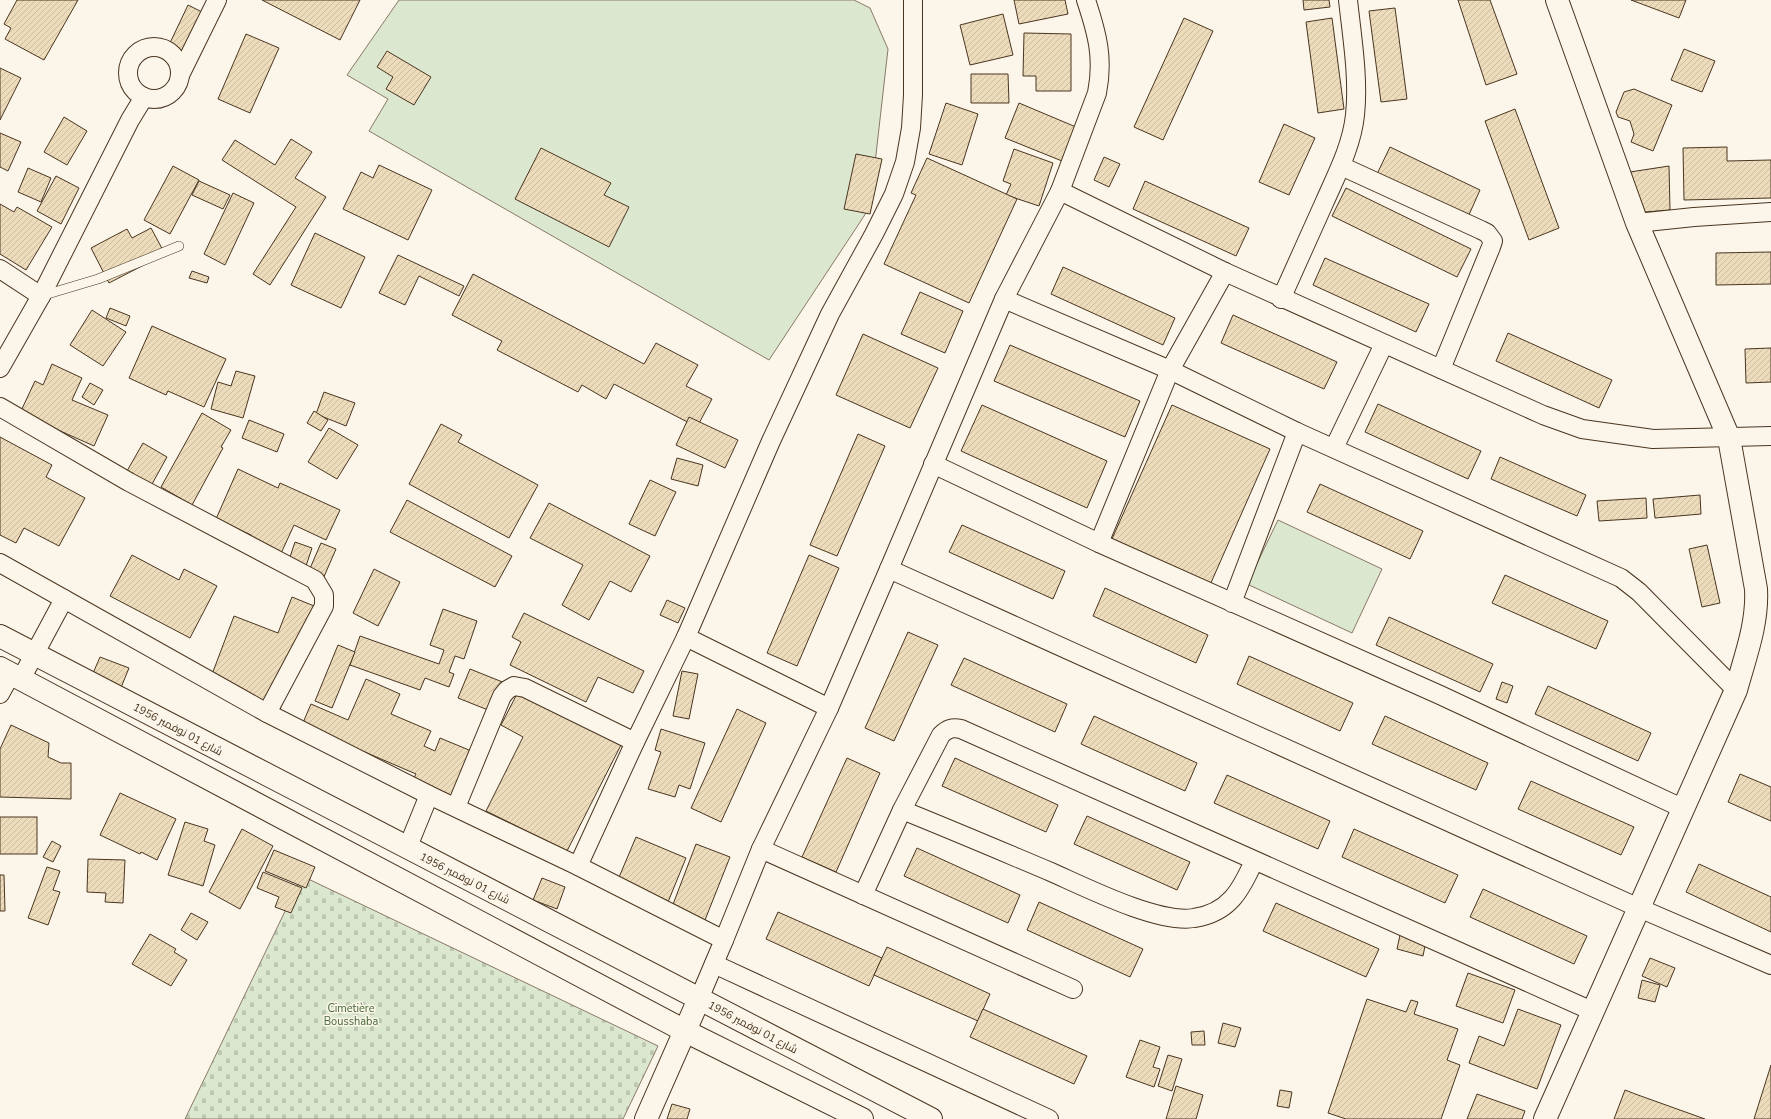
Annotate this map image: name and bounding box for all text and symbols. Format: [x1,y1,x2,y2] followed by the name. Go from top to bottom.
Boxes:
[130,699,225,759] street label: شارع 01 نوفمبر 1956
[417,849,512,908] street label: شارع 01 نوفمبر 1956
[705,997,800,1057] street label: شارع 01 نوفمبر 1956
[324,1001,378,1029] park label: Cimetière Bousshaba

